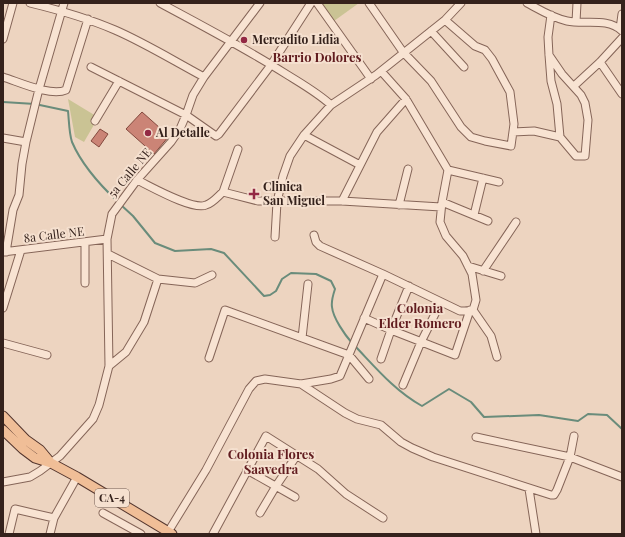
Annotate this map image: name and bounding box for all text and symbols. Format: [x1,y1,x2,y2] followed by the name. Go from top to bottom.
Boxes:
[252,31,340,47] place label: Mercadito Lidia
[239,35,249,45] marker: Mercadito Lidia
[272,48,362,65] district label: Barrio Dolores
[155,124,210,140] place label: Al Detalle
[143,128,153,138] marker: Al Detalle
[104,144,155,200] street label: 5a Calle NE
[263,178,325,208] place label: Clinica San Miguel
[248,188,260,200] marker: Clinica San Miguel
[23,222,85,246] street label: 8a Calle NE
[378,299,462,331] district label: Colonia Elder Romero
[228,445,314,477] district label: Colonia Flores Saavedra
[95,489,129,507] road number: CA-4

